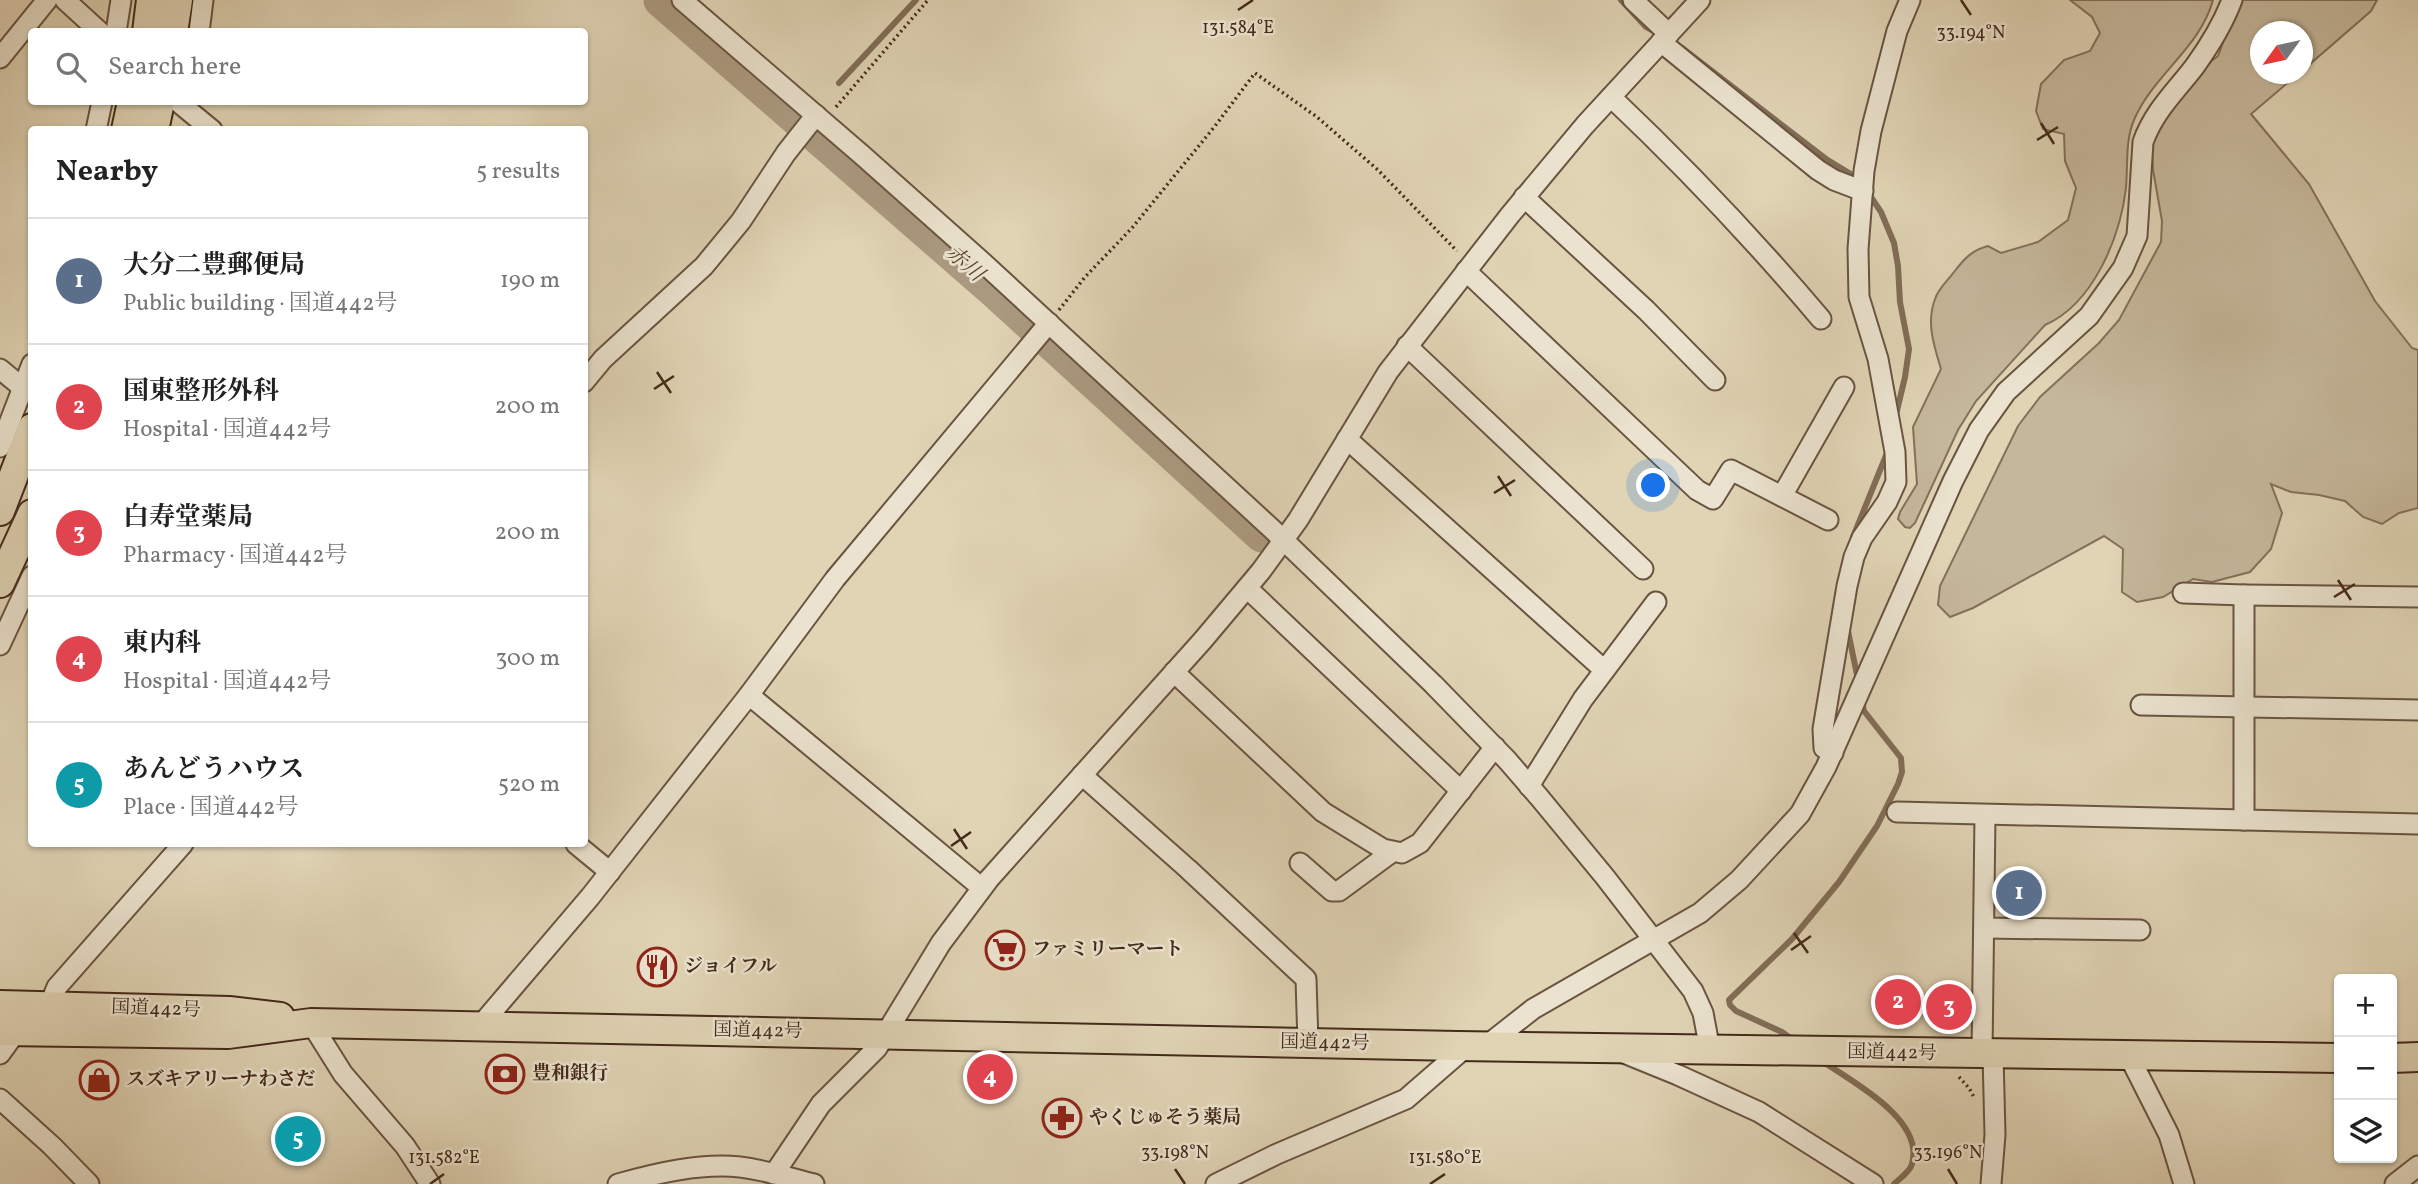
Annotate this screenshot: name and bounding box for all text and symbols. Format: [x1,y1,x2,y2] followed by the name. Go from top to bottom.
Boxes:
[1202,16,1274,41] text: 131.584°E
[1937,21,2005,46] text: 33.194°N
[2250,21,2313,84] north arrow
[28,28,588,105] search box
[52,48,90,86] icon: search
[108,49,241,85] text: Search here
[56,151,158,193] text: Nearby
[476,156,560,188] text: 5 results
[939,239,991,290] water label: 赤川
[123,248,305,284] text: 大分二豊郵便局
[74,265,84,297] text: 1
[500,265,560,297] text: 190 m
[123,288,398,320] text: Public building · 国道442号
[123,374,279,410] text: 国東整形外科
[73,391,85,423] text: 2
[495,391,560,423] text: 200 m
[123,414,331,446] text: Hospital · 国道442号
[1636,468,1670,502] your location
[123,500,253,536] text: 白寿堂薬局
[73,517,85,549] text: 3
[495,517,560,549] text: 200 m
[123,540,348,572] text: Pharmacy · 国道442号
[123,626,201,662] text: 東内科
[72,643,86,675] text: 4
[496,643,560,675] text: 300 m
[123,666,331,698] text: Hospital · 国道442号
[123,752,304,788] text: あんどうハウス
[73,769,85,801] text: 5
[498,769,560,801] text: 520 m
[123,792,298,824] text: Place · 国道442号
[1996,867,2042,919] pin: 1
[984,929,1026,971] supermarket icon: ファミリーマート
[1032,937,1184,963] place label: ファミリーマート
[636,946,678,988] restaurant icon: ジョイフル
[684,954,777,980] place label: ジョイフル
[2334,974,2397,1163] map controls
[2334,974,2397,1037] button: +
[1875,976,1921,1028] pin: 2
[1926,981,1972,1033] pin: 3
[111,994,201,1024] street label: 国道442号
[713,1017,803,1045] street label: 国道442号
[1280,1029,1370,1057] street label: 国道442号
[2334,1037,2397,1100] button: −
[1847,1039,1937,1067] street label: 国道442号
[967,1051,1013,1103] pin: 4
[484,1053,526,1095] bank icon: 豊和銀行
[78,1059,120,1101] shop icon: スズキアリーナわさだ
[532,1061,608,1087] place label: 豊和銀行
[126,1067,315,1093] place label: スズキアリーナわさだ
[1041,1097,1083,1139] pharmacy icon: やくじゅそう薬局
[2334,1100,2397,1163] button: layers
[1089,1105,1241,1131] place label: やくじゅそう薬局
[275,1113,321,1165] pin: 5
[1141,1141,1209,1166] text: 33.198°N
[1914,1141,1982,1166] text: 33.196°N
[408,1146,480,1171] text: 131.582°E
[1409,1146,1482,1171] text: 131.580°E

